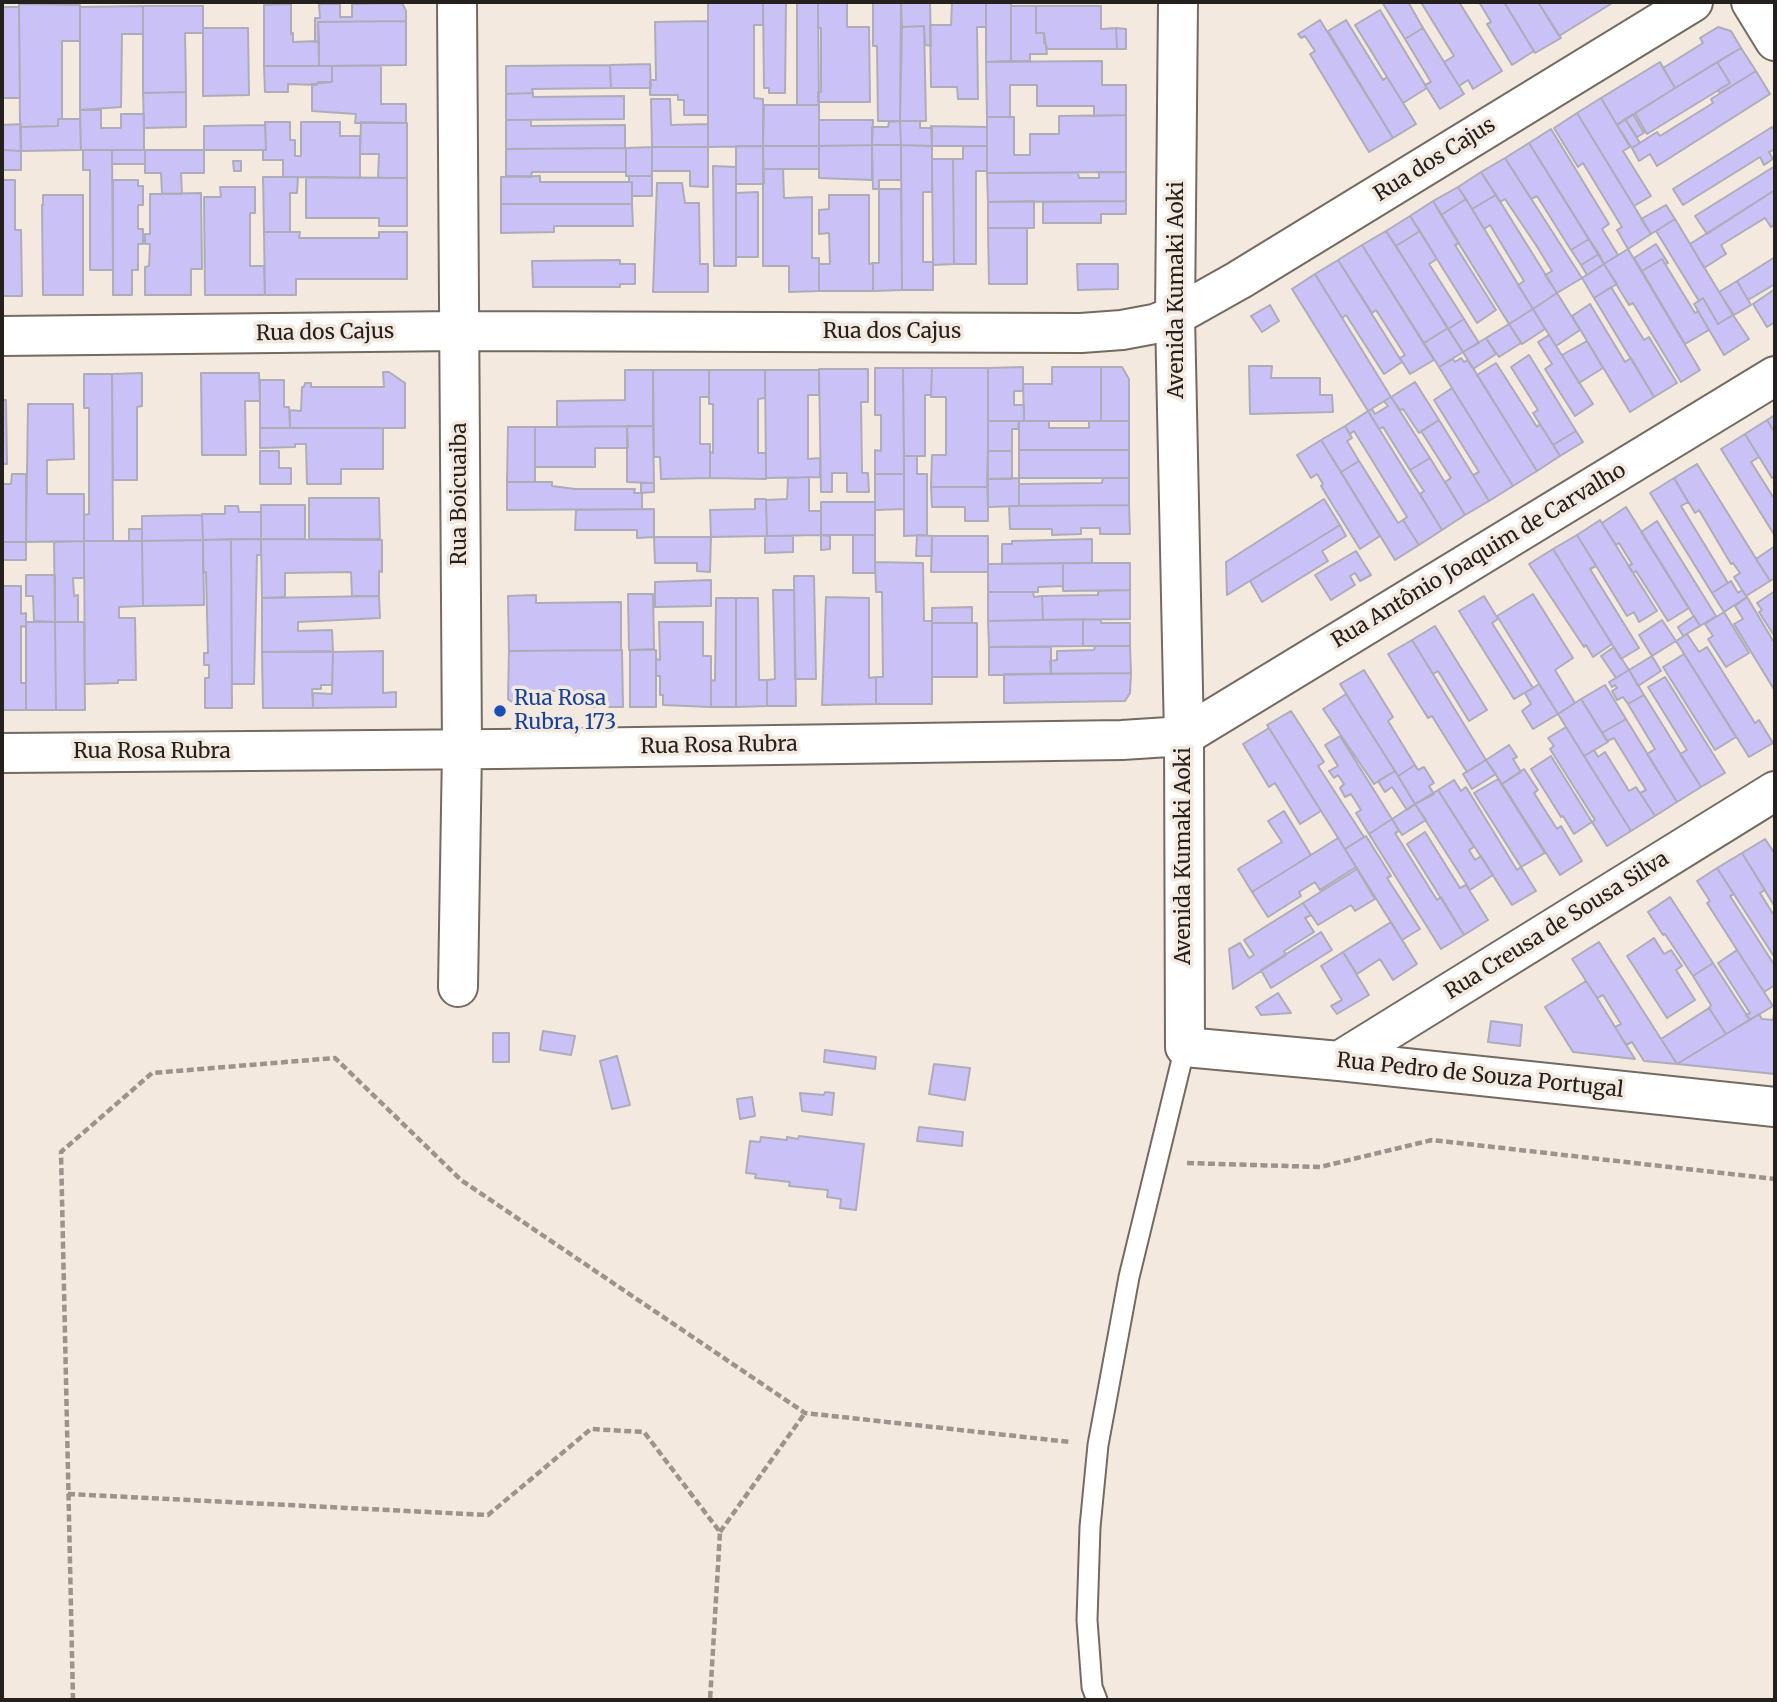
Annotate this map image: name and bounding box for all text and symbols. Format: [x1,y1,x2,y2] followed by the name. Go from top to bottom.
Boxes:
[1370,113,1500,207] street label: Rua dos Cajus
[1164,181,1190,399] street label: Avenida Kumaki Aoki
[256,319,394,347] street label: Rua dos Cajus
[823,319,961,345] street label: Rua dos Cajus
[447,423,473,565] street label: Rua Boicuaiba
[1327,458,1631,654] street label: Rua Antônio Joaquim de Carvalho
[514,686,616,736] place label: Rua Rosa Rubra, 173
[492,703,508,719] marker: Rua Rosa Rubra, 173
[640,732,798,760] street label: Rua Rosa Rubra
[73,739,231,765] street label: Rua Rosa Rubra
[1171,747,1197,965] street label: Avenida Kumaki Aoki
[1440,847,1674,1005] street label: Rua Creusa de Sousa Silva
[1335,1048,1625,1104] street label: Rua Pedro de Souza Portugal

